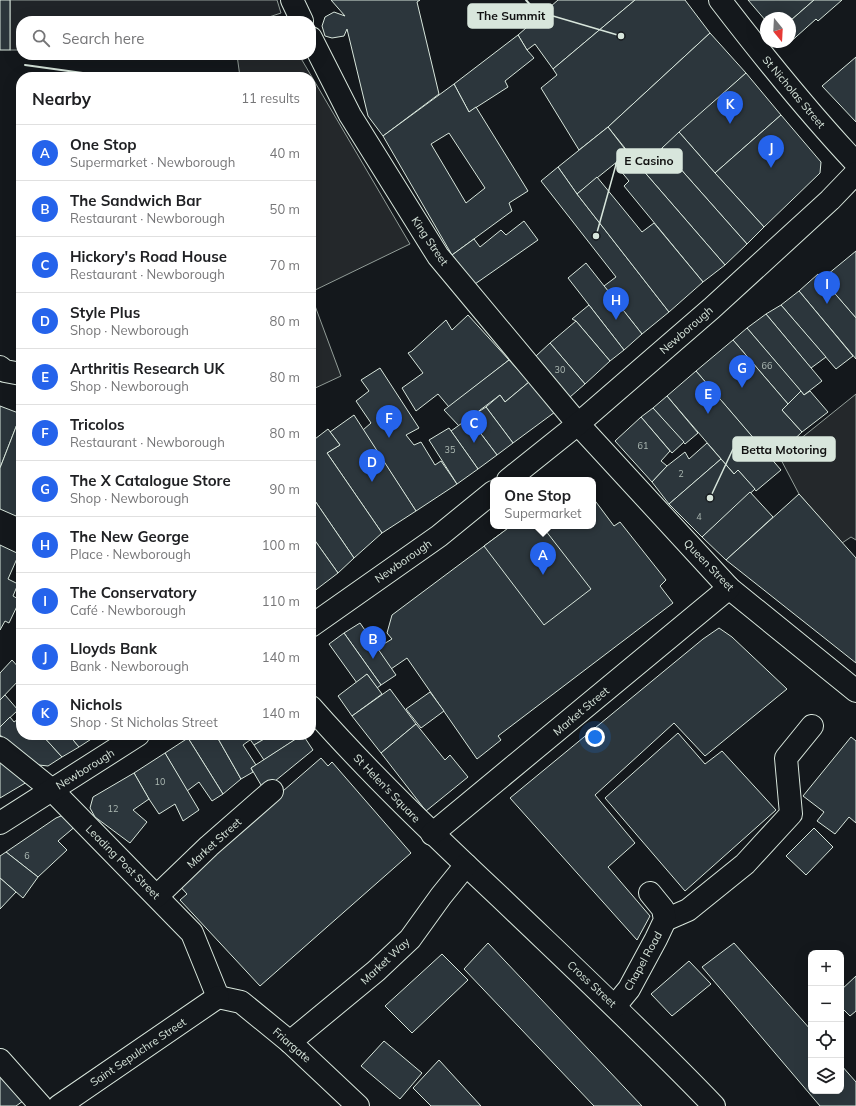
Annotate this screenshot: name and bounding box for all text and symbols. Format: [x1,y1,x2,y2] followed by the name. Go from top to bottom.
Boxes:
[468,4,553,28] callout: The Summit
[477,8,546,23] text: The Summit
[760,12,796,48] north arrow
[16,16,316,60] search box
[30,27,52,49] icon: search
[62,29,144,48] text: Search here
[760,53,829,131] street label: St Nicholas Street
[32,88,91,109] text: Nearby
[241,90,300,106] text: 11 results
[717,91,743,124] pin: K
[70,135,137,154] text: One Stop
[758,135,784,168] pin: J
[40,145,50,161] text: A
[270,145,300,161] text: 40 m
[617,149,682,173] callout: E Casino
[624,153,674,168] text: E Casino
[70,154,235,170] text: Supermarket · Newborough
[70,191,201,210] text: The Sandwich Bar
[41,201,49,217] text: B
[270,201,300,217] text: 50 m
[70,210,225,226] text: Restaurant · Newborough
[409,214,452,268] street label: King Street
[70,247,227,266] text: Hickory's Road House
[41,257,49,273] text: C
[270,257,300,273] text: 70 m
[70,266,225,282] text: Restaurant · Newborough
[814,271,840,304] pin: I
[603,287,629,320] pin: H
[70,303,140,322] text: Style Plus
[656,303,716,357] street label: Newborough
[40,313,50,329] text: D
[270,313,300,329] text: 80 m
[70,322,189,338] text: Shop · Newborough
[729,355,755,388] pin: G
[70,359,225,378] text: Arthritis Research UK
[762,360,772,371] house number: 66
[555,364,565,375] house number: 30
[41,369,49,385] text: E
[270,369,300,385] text: 80 m
[70,378,189,394] text: Shop · Newborough
[695,381,721,414] pin: E
[376,405,402,438] pin: F
[461,410,487,443] pin: C
[70,415,125,434] text: Tricolos
[41,425,49,441] text: F
[270,425,300,441] text: 80 m
[70,434,225,450] text: Restaurant · Newborough
[733,437,835,461] callout: Betta Motoring
[638,440,648,451] house number: 61
[741,442,827,457] text: Betta Motoring
[445,444,456,455] house number: 35
[359,449,385,482] pin: D
[678,468,684,479] house number: 2
[70,471,231,490] text: The X Catalogue Store
[490,477,596,529] popup
[40,481,50,497] text: G
[270,481,300,497] text: 90 m
[504,486,571,505] text: One Stop
[70,490,189,506] text: Shop · Newborough
[504,505,582,521] text: Supermarket
[696,511,702,522] house number: 4
[70,527,189,546] text: The New George
[372,536,434,586] street label: Newborough
[681,536,737,594] street label: Queen Street
[40,537,50,553] text: H
[262,537,300,553] text: 100 m
[530,542,556,575] pin: A
[70,546,191,562] text: Place · Newborough
[70,583,197,602] text: The Conservatory
[43,593,47,609] text: I
[262,593,300,609] text: 110 m
[70,602,186,618] text: Café · Newborough
[360,626,386,659] pin: B
[70,639,157,658] text: Lloyds Bank
[43,649,47,665] text: J
[262,649,300,665] text: 140 m
[70,658,189,674] text: Bank · Newborough
[550,683,612,738] street label: Market Street
[70,695,122,714] text: Nichols
[41,705,49,721] text: K
[262,705,300,721] text: 140 m
[70,714,218,730] text: Shop · St Nicholas Street
[585,727,605,747] your location
[53,746,117,792] street label: Newborough
[351,751,423,825] street label: St Helen's Square
[155,776,165,787] house number: 10
[108,803,118,814] house number: 12
[184,815,244,871] street label: Market Street
[83,822,163,902] street label: Leading Post Street
[24,850,30,861] house number: 6
[621,929,665,993] street label: Chapel Road
[357,935,413,987] street label: Market Way
[808,950,844,1094] map controls
[808,950,844,986] button: +
[565,958,620,1010] street label: Cross Street
[808,986,844,1022] button: −
[87,1015,189,1089] street label: Saint Sepulchre Street
[808,1022,844,1058] button: locate
[270,1025,314,1065] street label: Friargate
[808,1058,844,1094] button: layers

